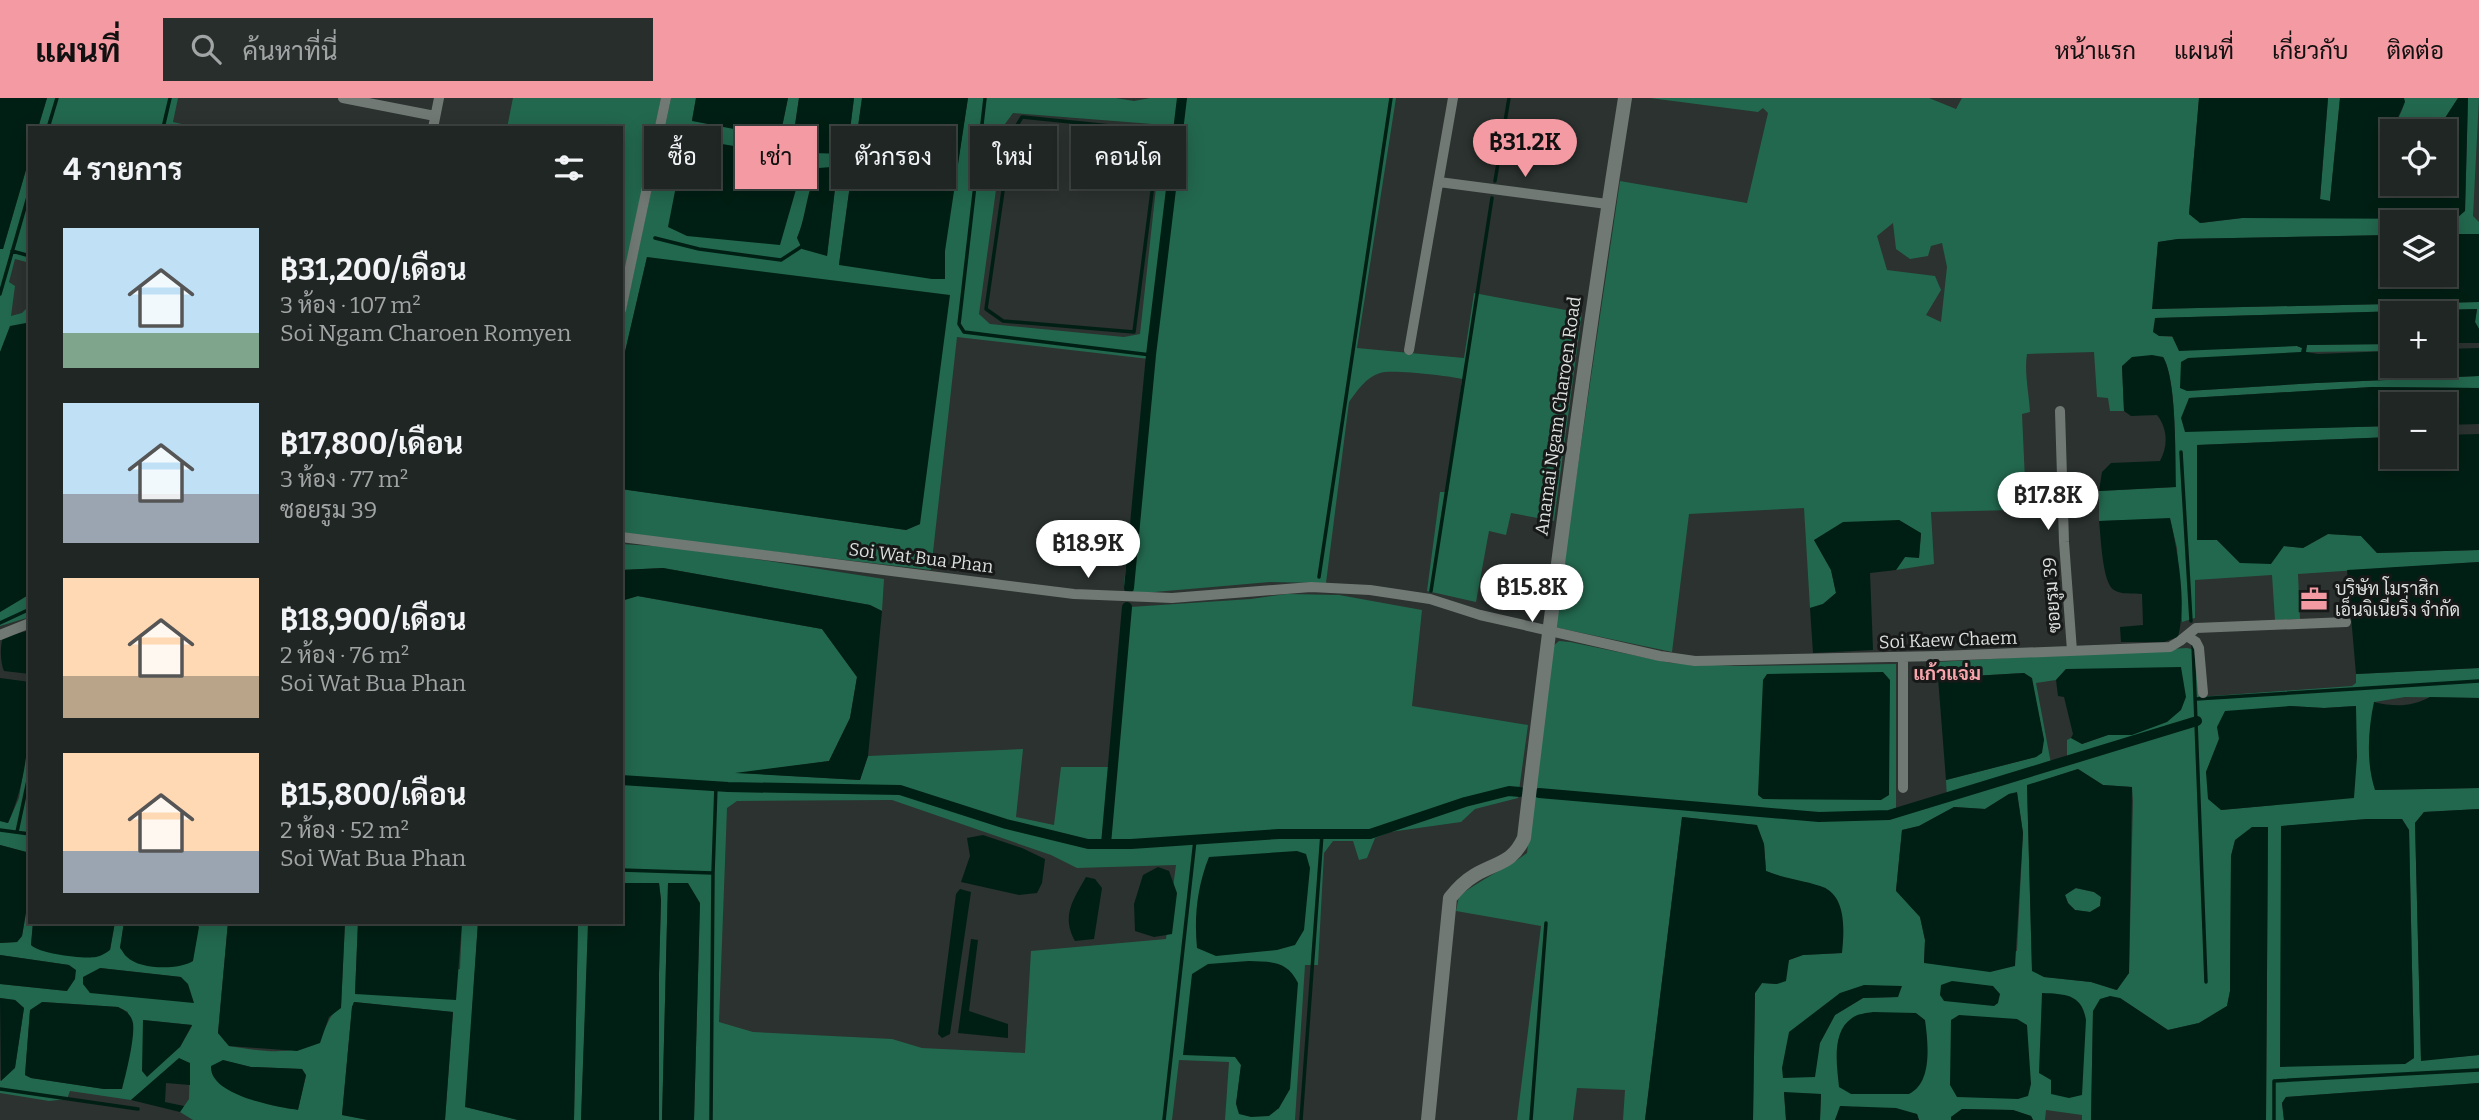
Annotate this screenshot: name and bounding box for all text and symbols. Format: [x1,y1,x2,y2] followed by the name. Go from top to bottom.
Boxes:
[163,18,653,81] search box
[187,30,225,68] icon: search
[35,31,121,71] text: แผนที่
[243,36,338,67] text: ค้นหาที่นี่
[2055,37,2136,65] text: หน้าแรก
[2174,37,2234,65] text: แผนที่
[2272,37,2349,65] text: เกี่ยวกับ
[2387,37,2444,65] text: ติดต่อ
[2380,119,2457,469] map controls
[2380,119,2457,196] button: locate
[1468,120,1582,179] pin: ฿31.2K
[644,126,721,189] chip: ซื้อ
[735,126,817,189] chip: เช่า
[831,126,956,189] chip: ตัวกรอง
[970,126,1057,189] chip: ใหม่
[1071,126,1186,189] chip: คอนโด
[1489,128,1561,156] text: ฿31.2K
[550,149,588,187] icon: filters
[63,152,183,188] text: 4 รายการ
[2380,210,2457,287] button: layers
[280,252,467,288] text: ฿31,200/เดือน
[119,256,203,340] icon: home
[280,291,421,319] text: 3 ห้อง · 107 m²
[1530,295,1586,537] street label: Anamai Ngam Charoen Road
[2380,301,2457,378] button: +
[280,319,571,347] text: Soi Ngam Charoen Romyen
[2380,392,2457,469] button: −
[280,426,463,462] text: ฿17,800/เดือน
[119,431,203,515] icon: home
[280,465,408,493] text: 3 ห้อง · 77 m²
[1991,472,2105,532] pin: ฿17.8K
[2014,481,2082,509] text: ฿17.8K
[280,496,377,524] text: ซอยรูม 39
[1031,520,1145,580] pin: ฿18.9K
[1052,529,1124,557] text: ฿18.9K
[847,538,995,578] street label: Soi Wat Bua Phan
[2038,556,2068,634] street label: ซอยรูม 39
[1475,564,1589,624] pin: ฿15.8K
[1496,573,1568,601] text: ฿15.8K
[2335,576,2460,621] place label: บริษัท โมราสิก เอ็นจิเนียริ่ง จำกัด
[2299,584,2329,614] office icon: บริษัท โมราสิก เอ็นจิเนียริ่ง จำกัด
[280,602,466,638] text: ฿18,900/เดือน
[119,606,203,690] icon: home
[1878,627,2018,653] street label: Soi Kaew Chaem
[280,641,409,669] text: 2 ห้อง · 76 m²
[1913,662,1981,685] district label: แก้วแจ่ม
[280,669,466,697] text: Soi Wat Bua Phan
[280,777,466,813] text: ฿15,800/เดือน
[119,781,203,865] icon: home
[280,816,409,844] text: 2 ห้อง · 52 m²
[280,844,466,872] text: Soi Wat Bua Phan

